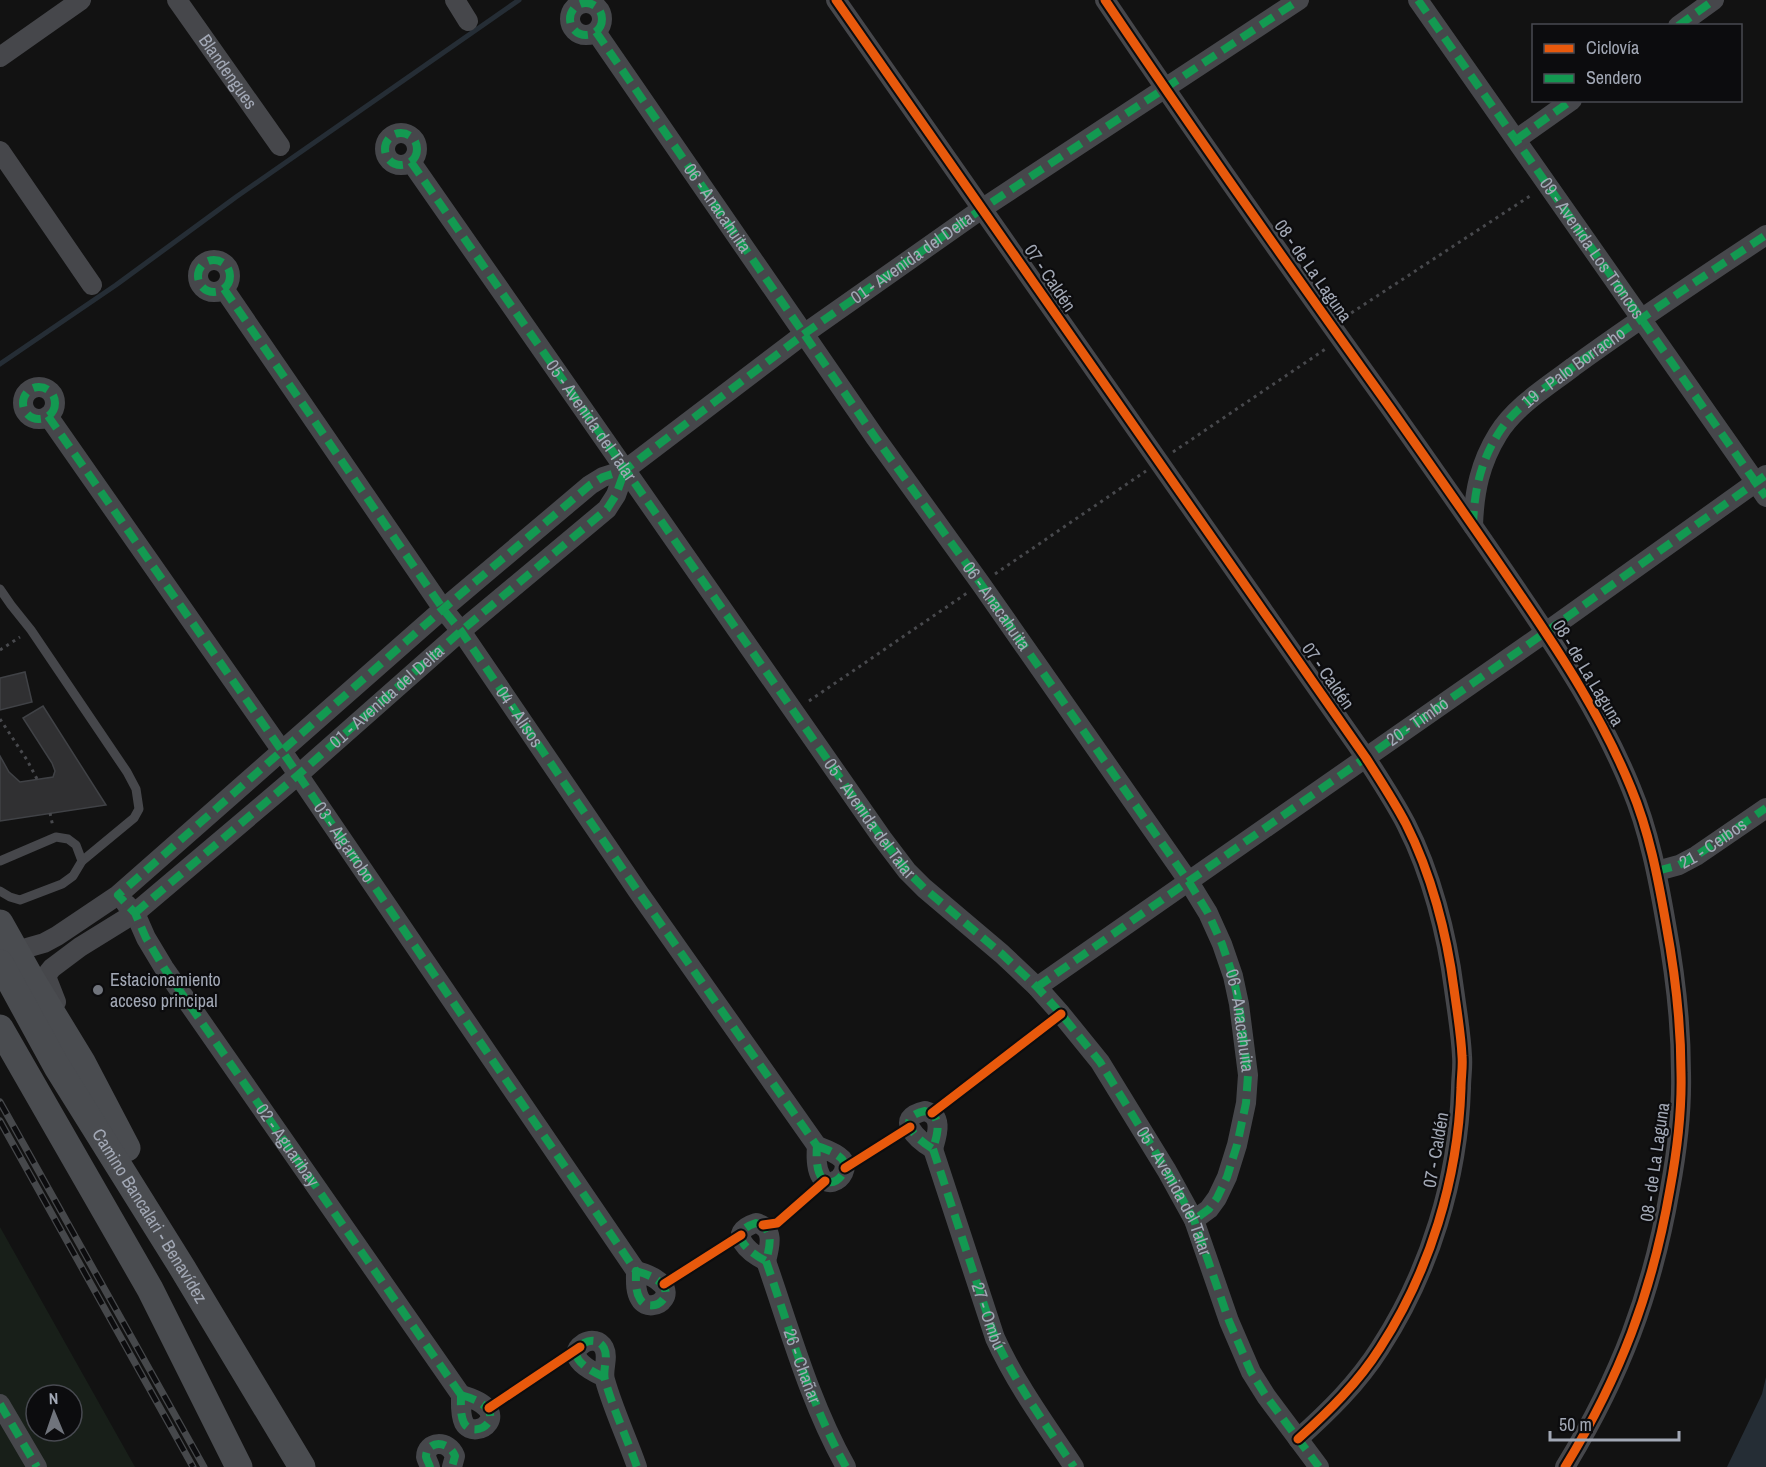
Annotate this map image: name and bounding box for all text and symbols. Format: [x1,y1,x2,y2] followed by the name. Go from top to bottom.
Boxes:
[1532,24,1742,102] legend
[193,29,263,114] street label: Blandengues
[1586,35,1639,60] text: Ciclovía
[1586,65,1642,90] text: Sendero
[678,158,757,258] street label: 06 - Anacahuita
[1534,172,1650,324] street label: 09 - Avenida Los Troncos
[845,205,978,309] street label: 01 - Avenida del Delta
[1269,214,1358,327] street label: 08 - de La Laguna
[1019,239,1082,316] street label: 07 - Caldén
[1516,320,1630,413] street label: 19 - Palo Borracho
[540,354,643,486] street label: 05 - Avenida del Talar
[957,556,1037,655] street label: 06 - Anacahuita
[1547,615,1630,731] street label: 08 - de La Laguna
[1296,637,1361,714] street label: 07 - Caldén
[324,639,449,754] street label: 01 - Avenida del Delta
[490,681,549,752] street label: 04 - Alisos
[1381,691,1454,752] street label: 20 - Timbó
[818,753,921,885] street label: 05 - Avenida del Talar
[308,797,381,887] street label: 03 - Algarrobo
[1675,812,1752,875] street label: 21 - Ceibos
[1220,966,1261,1073] street label: 06 - Anacahuita
[110,967,221,1013] place label: Estacionamiento acceso principal
[91,983,105,997] marker: Estacionamiento acceso principal
[250,1098,326,1192] street label: 02 - Aguaribay
[1634,1101,1675,1223] street label: 08 - de La Laguna
[1417,1110,1454,1190] street label: 07 - Caldén
[1131,1122,1218,1259] street label: 05 - Avenida del Talar
[86,1124,214,1308] street label: Camino Bancalari - Benavídez
[966,1279,1012,1354] street label: 27 - Ombú
[777,1325,828,1407] street label: 26 - Chañar
[24,1383,84,1443] north arrow
[48,1387,59,1409] text: N
[1550,1404,1679,1442] scale bar
[1559,1412,1592,1437] text: 50 m

